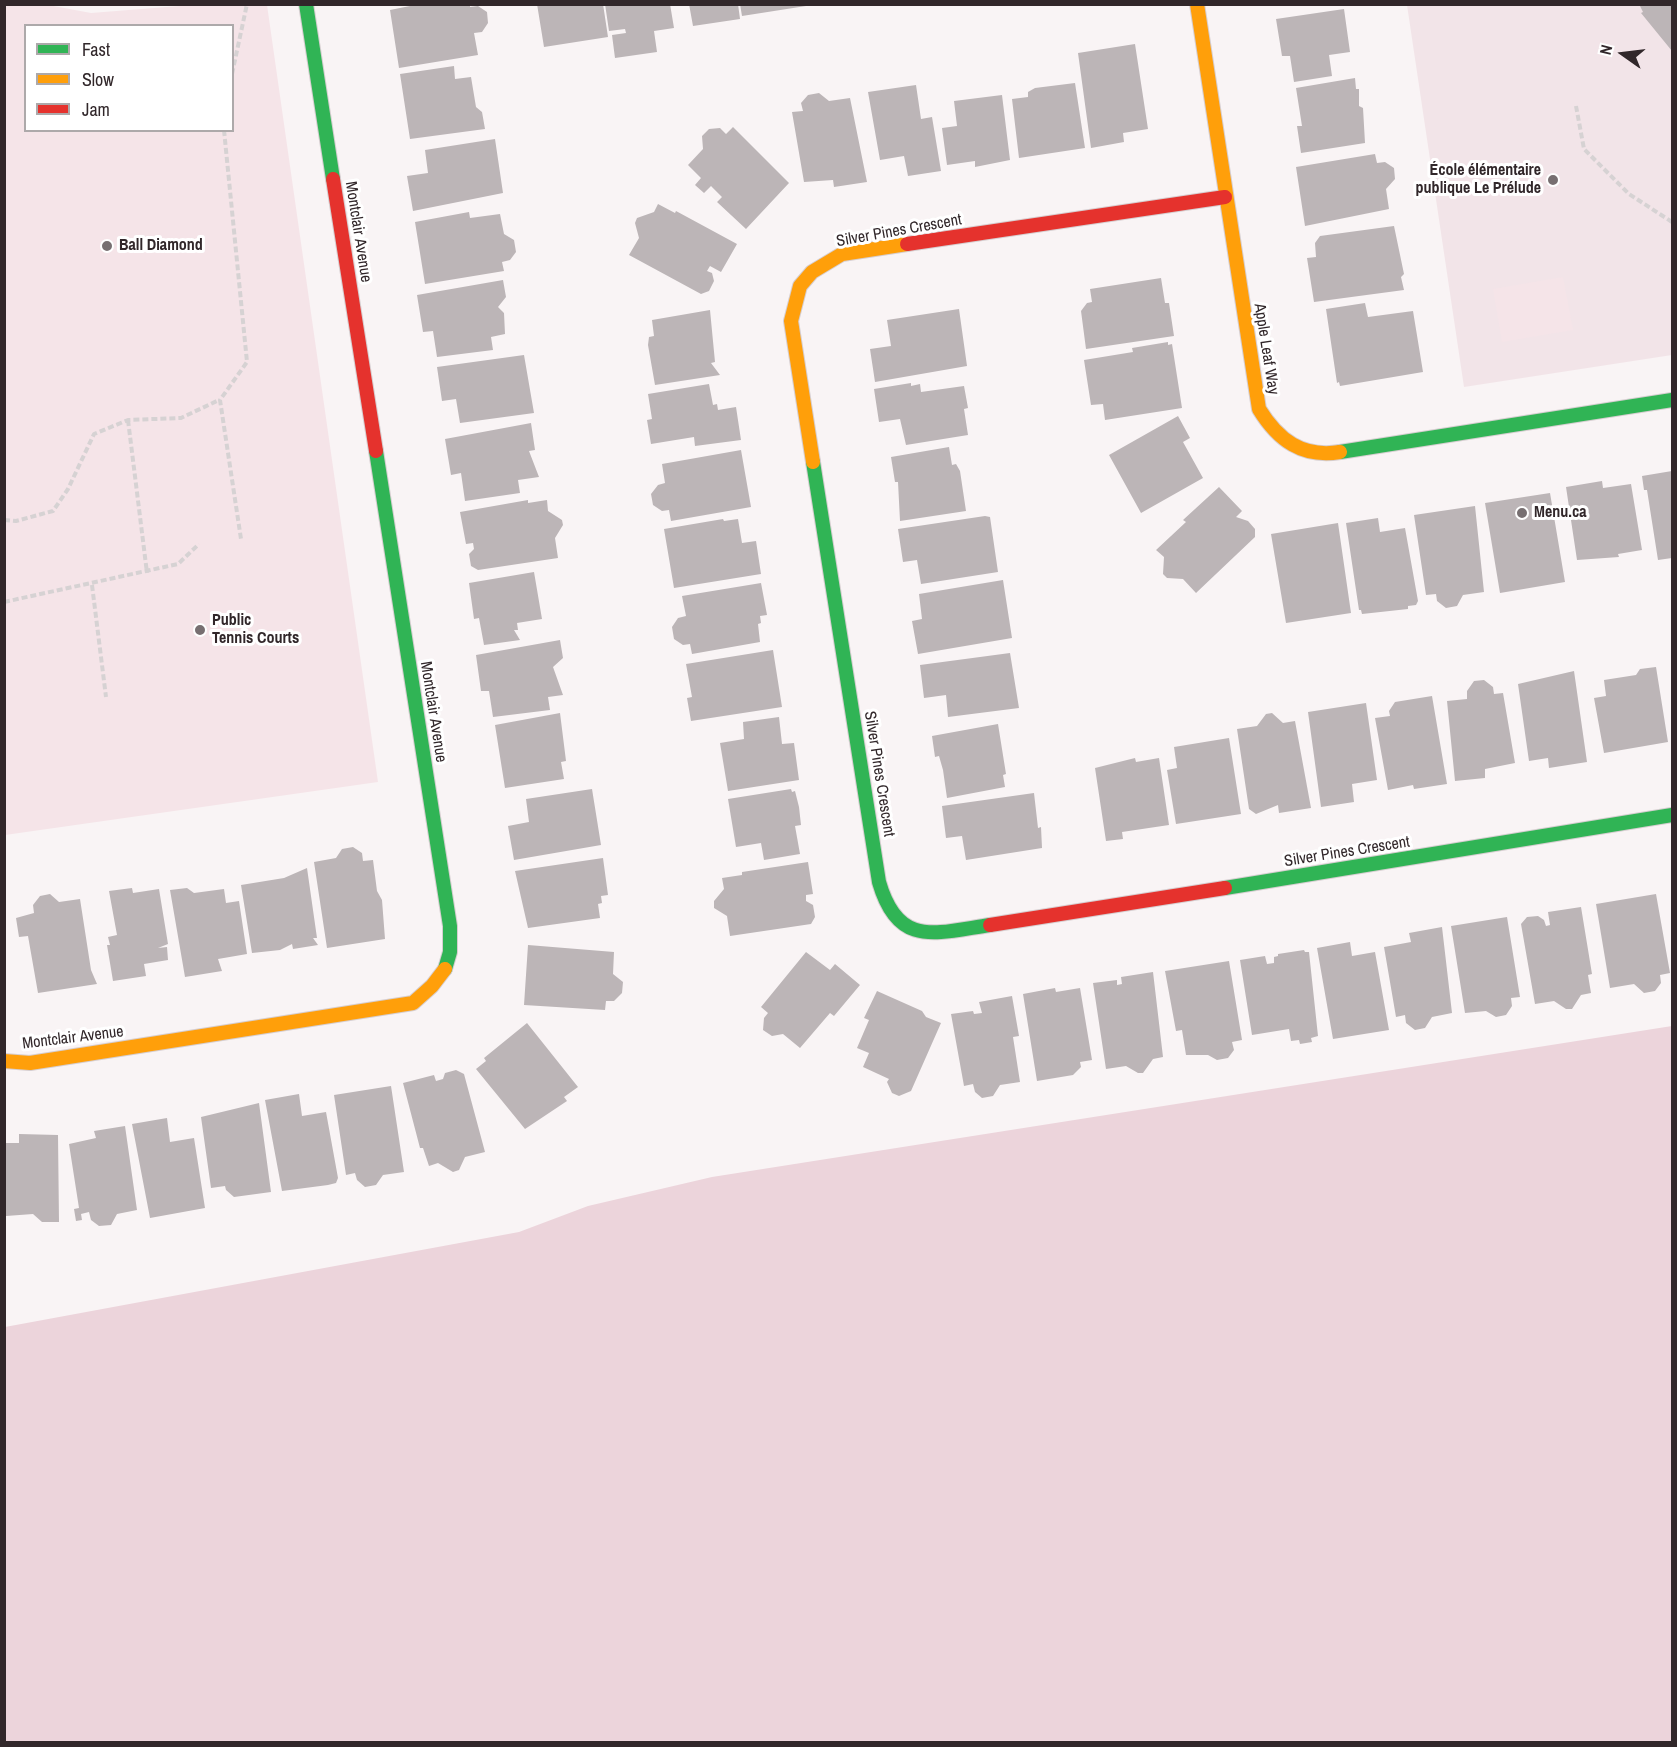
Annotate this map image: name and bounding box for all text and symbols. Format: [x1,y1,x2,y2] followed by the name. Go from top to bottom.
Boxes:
[24,24,234,132] legend
[1593,24,1653,84] north arrow
[82,37,110,62] text: Fast
[1594,42,1617,57] text: N
[82,67,114,92] text: Slow
[82,97,110,122] text: Jam
[1416,161,1541,199] place label: École élémentaire publique Le Prélude
[1546,173,1560,187] marker: École élémentaire publique Le Prélude
[341,180,375,284] street label: Montclair Avenue
[835,211,963,251] street label: Silver Pines Crescent
[119,236,203,256] place label: Ball Diamond
[100,239,114,253] marker: Ball Diamond
[1249,302,1283,396] street label: Apple Leaf Way
[1534,503,1586,523] place label: Menu.ca
[1515,506,1529,520] marker: Menu.ca
[212,611,299,649] place label: Public Tennis Courts
[193,623,207,637] marker: Public Tennis Courts
[416,660,450,764] street label: Montclair Avenue
[860,710,898,838] street label: Silver Pines Crescent
[1283,833,1411,871] street label: Silver Pines Crescent
[21,1022,125,1054] street label: Montclair Avenue

